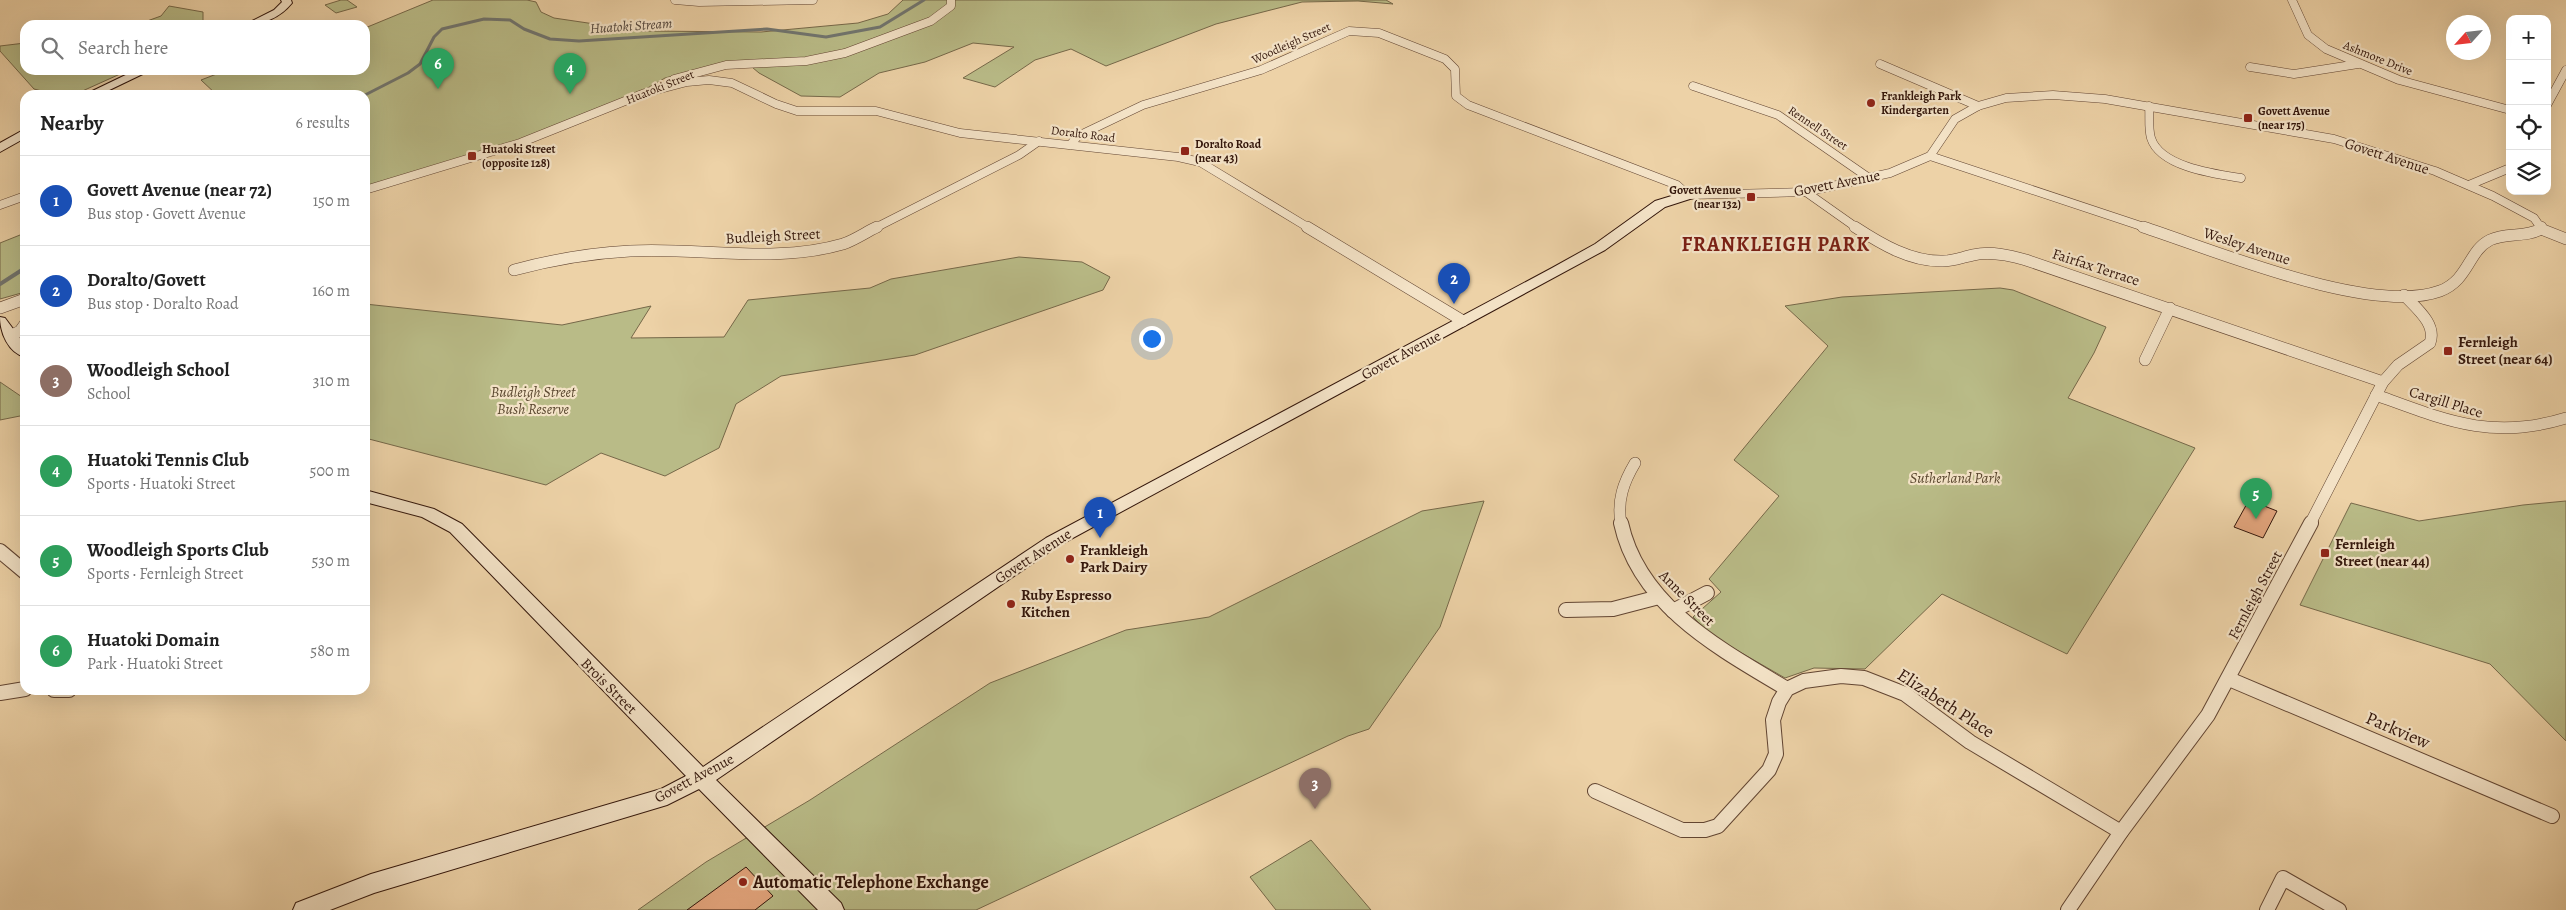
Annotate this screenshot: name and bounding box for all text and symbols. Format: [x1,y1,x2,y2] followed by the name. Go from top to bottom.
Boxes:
[589,14,673,38] water label: Huatoki Stream
[2446,15,2491,60] north arrow
[2506,15,2551,195] map controls
[2506,15,2551,60] button: +
[1248,18,1333,68] street label: Woodleigh Street
[20,20,370,75] search box
[38,34,66,62] icon: search
[78,35,168,61] text: Search here
[2340,36,2415,79] street label: Ashmore Drive
[422,48,454,89] pin: 6
[554,53,586,94] pin: 4
[2506,60,2551,105] button: −
[623,66,697,108] street label: Huatoki Street
[1881,88,1962,118] place label: Frankleigh Park Kindergarten
[1865,97,1877,109] marker: Frankleigh Park Kindergarten
[1785,102,1851,154] street label: Rennell Street
[2258,103,2330,133] place label: Govett Avenue (near 175)
[2506,105,2551,150] button: locate
[40,109,103,137] text: Nearby
[296,112,350,134] text: 6 results
[2242,112,2254,124] marker: Govett Avenue (near 175)
[1050,122,1117,146] street label: Doralto Road
[2342,133,2432,179] street label: Govett Avenue
[1195,136,1262,166] place label: Doralto Road (near 43)
[482,141,556,171] place label: Huatoki Street (opposite 128)
[1179,145,1191,157] marker: Doralto Road (near 43)
[466,150,478,162] marker: Huatoki Street (opposite 128)
[2506,150,2551,195] button: layers
[1792,165,1882,201] street label: Govett Avenue
[87,177,272,203] text: Govett Avenue (near 72)
[1669,182,1741,212] place label: Govett Avenue (near 132)
[53,190,59,212] text: 1
[313,190,350,212] text: 150 m
[1745,191,1757,203] marker: Govett Avenue (near 132)
[87,203,246,225] text: Bus stop · Govett Avenue
[2200,222,2293,270] street label: Wesley Avenue
[725,224,821,248] street label: Budleigh Street
[1682,231,1871,258] district label: FRANKLEIGH PARK
[2050,243,2143,291] street label: Fairfax Terrace
[1438,263,1470,304] pin: 2
[87,267,206,293] text: Doralto/Govett
[52,280,60,302] text: 2
[312,280,350,302] text: 160 m
[87,293,239,315] text: Bus stop · Doralto Road
[1358,325,1445,384] street label: Govett Avenue
[1139,326,1165,352] your location
[2458,332,2553,369] place label: Fernleigh Street (near 64)
[2442,345,2454,357] marker: Fernleigh Street (near 64)
[87,357,229,383] text: Woodleigh School
[53,370,59,392] text: 3
[313,370,350,392] text: 310 m
[2407,381,2485,423] street label: Cargill Place
[491,382,576,419] park label: Budleigh Street Bush Reserve
[87,383,130,405] text: School
[87,447,249,473] text: Huatoki Tennis Club
[52,460,60,482] text: 4
[310,460,350,482] text: 500 m
[1910,468,2001,488] park label: Sutherland Park
[87,473,236,495] text: Sports · Huatoki Street
[2240,478,2272,519] pin: 5
[1084,497,1116,538] pin: 1
[991,524,1075,588] street label: Govett Avenue
[2335,534,2430,571] place label: Fernleigh Street (near 44)
[87,537,269,563] text: Woodleigh Sports Club
[1080,540,1148,577] place label: Frankleigh Park Dairy
[2223,547,2287,643] street label: Fernleigh Street
[2319,547,2331,559] marker: Fernleigh Street (near 44)
[53,550,59,572] text: 5
[311,550,350,572] text: 530 m
[1064,553,1076,565] marker: Frankleigh Park Dairy
[87,563,243,585] text: Sports · Fernleigh Street
[1654,565,1719,630] street label: Anne Street
[1021,585,1112,622] place label: Ruby Espresso Kitchen
[1005,598,1017,610] marker: Ruby Espresso Kitchen
[87,627,220,653] text: Huatoki Domain
[52,640,60,662] text: 6
[310,640,350,662] text: 580 m
[87,653,223,675] text: Park · Huatoki Street
[576,653,642,719] street label: Brois Street
[1893,663,1999,743] street label: Elizabeth Place
[2362,706,2434,754] street label: Parkview
[651,748,738,807] street label: Govett Avenue
[1299,768,1331,809] pin: 3
[752,870,989,894] place label: Automatic Telephone Exchange
[737,876,749,888] marker: Automatic Telephone Exchange

